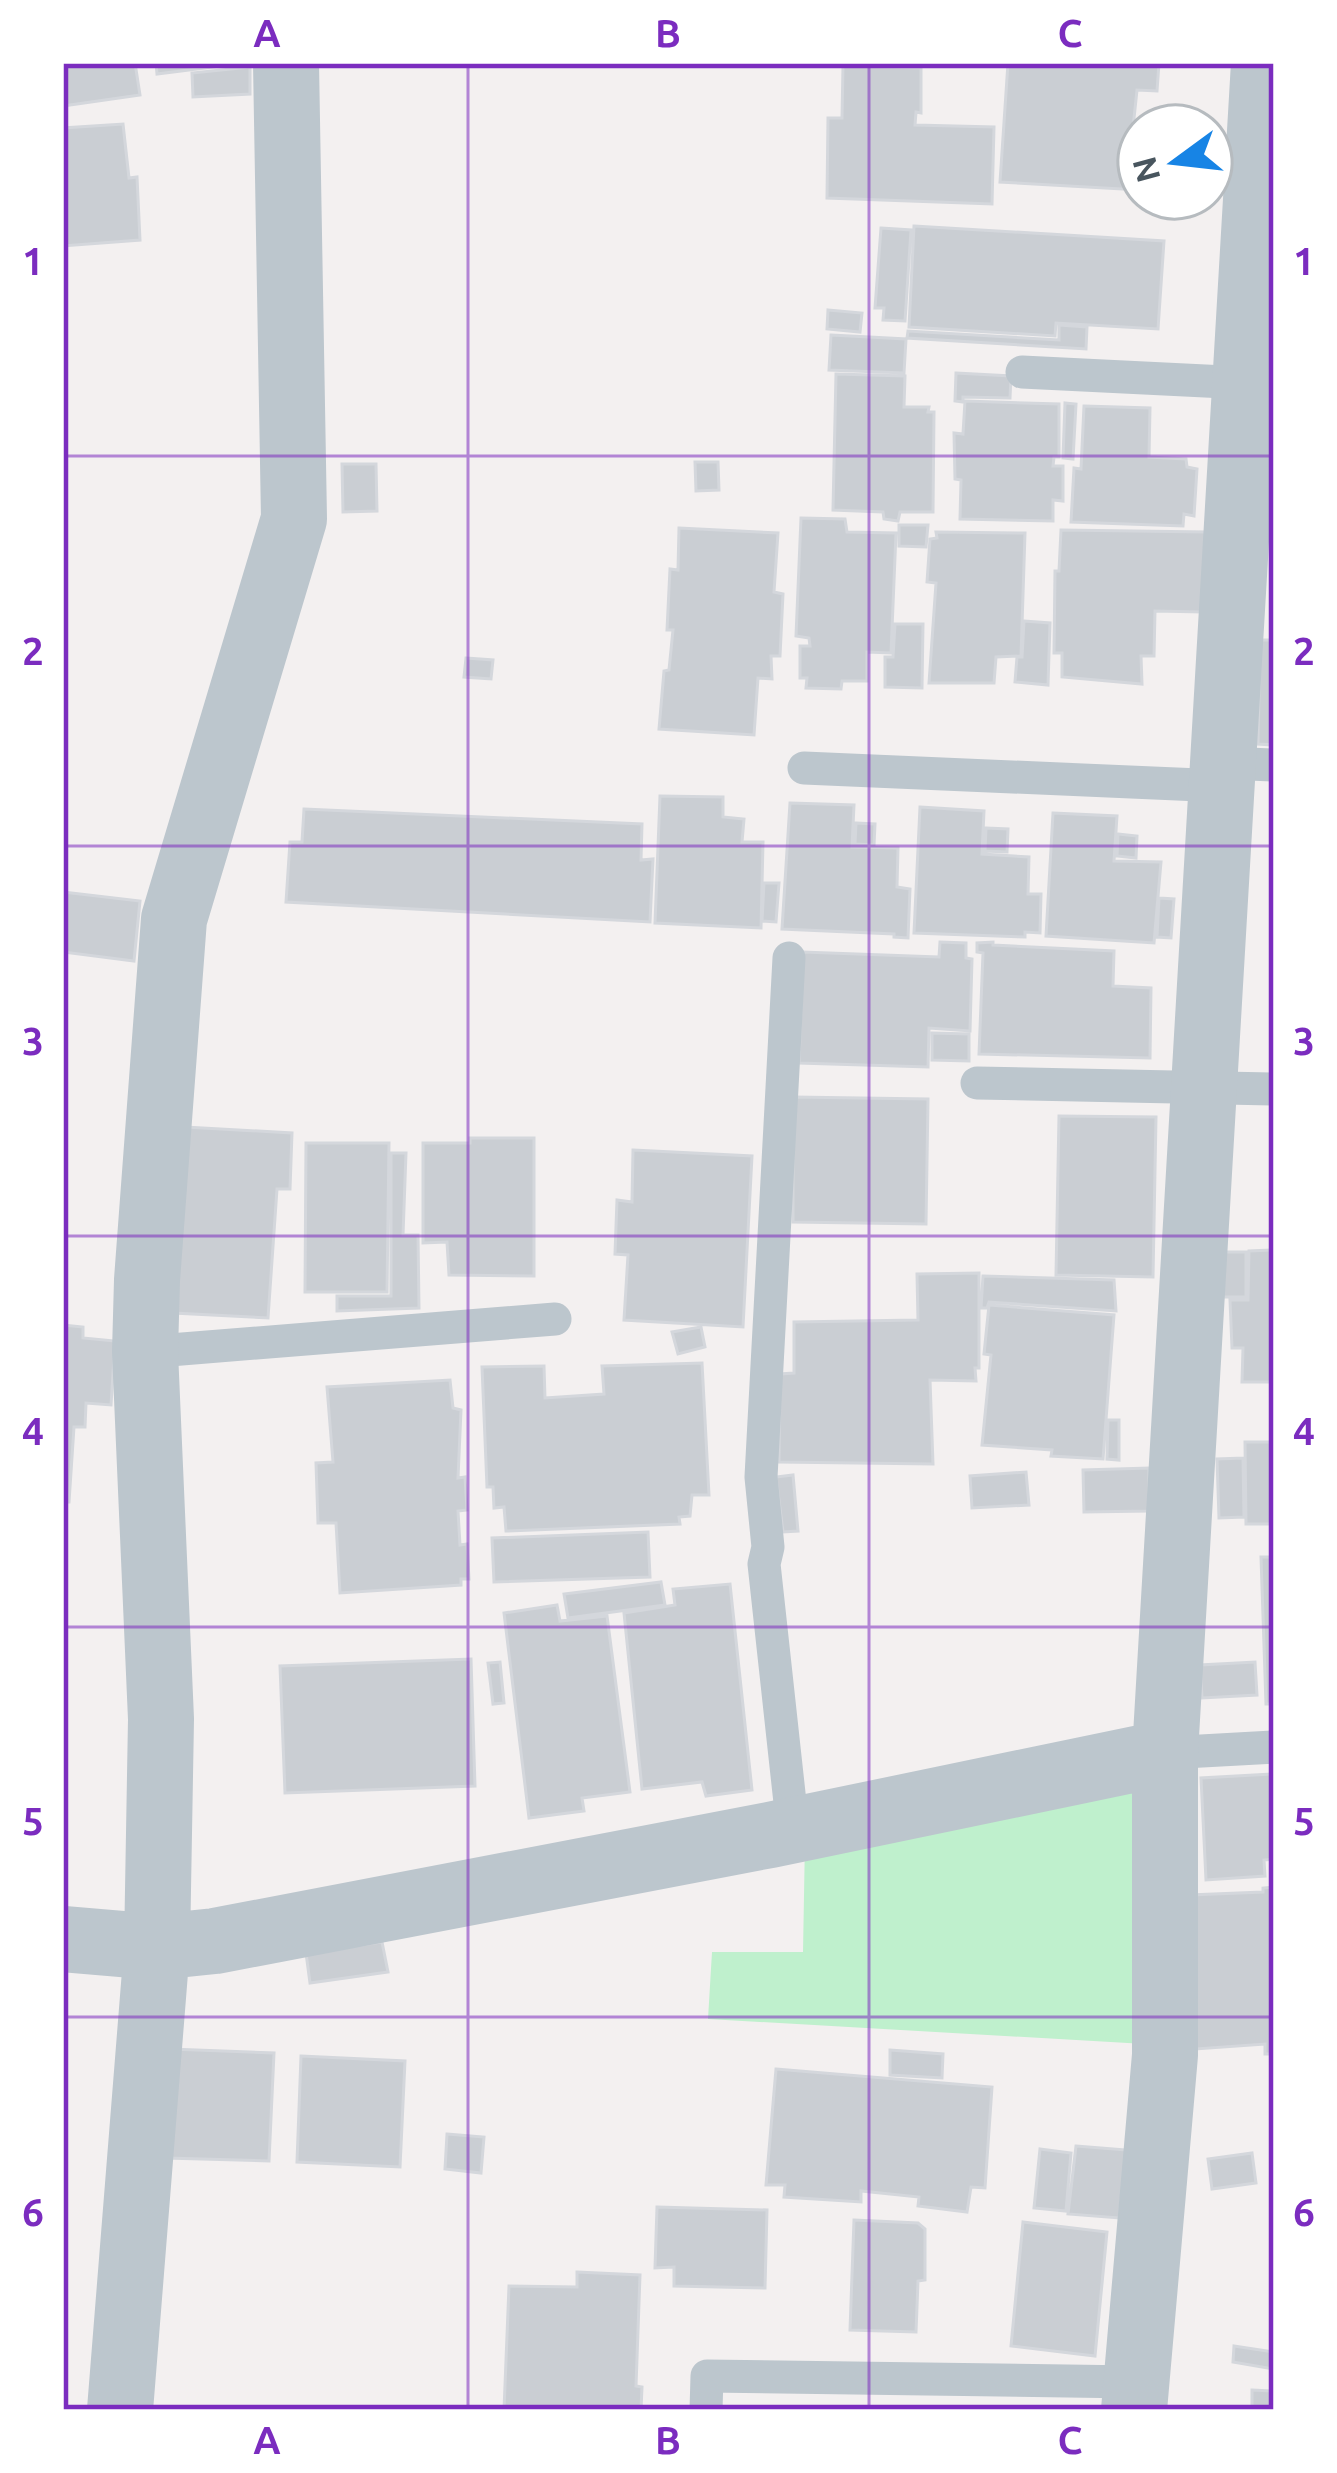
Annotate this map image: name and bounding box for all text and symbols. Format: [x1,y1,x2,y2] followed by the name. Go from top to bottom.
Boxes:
[253,11,281,54] text: A
[655,11,681,54] text: B
[1058,11,1083,54] text: C
[1115,102,1235,222] north arrow
[1124,153,1167,187] text: N
[22,239,44,282] text: 1
[1293,239,1315,282] text: 1
[22,629,44,672] text: 2
[1293,629,1315,672] text: 2
[22,1019,44,1062] text: 3
[1293,1019,1315,1062] text: 3
[22,1409,44,1452] text: 4
[1293,1409,1315,1452] text: 4
[22,1799,44,1842] text: 5
[1293,1799,1315,1842] text: 5
[22,2190,44,2233] text: 6
[1293,2190,1315,2233] text: 6
[253,2418,281,2461] text: A
[655,2418,681,2461] text: B
[1058,2418,1083,2461] text: C

